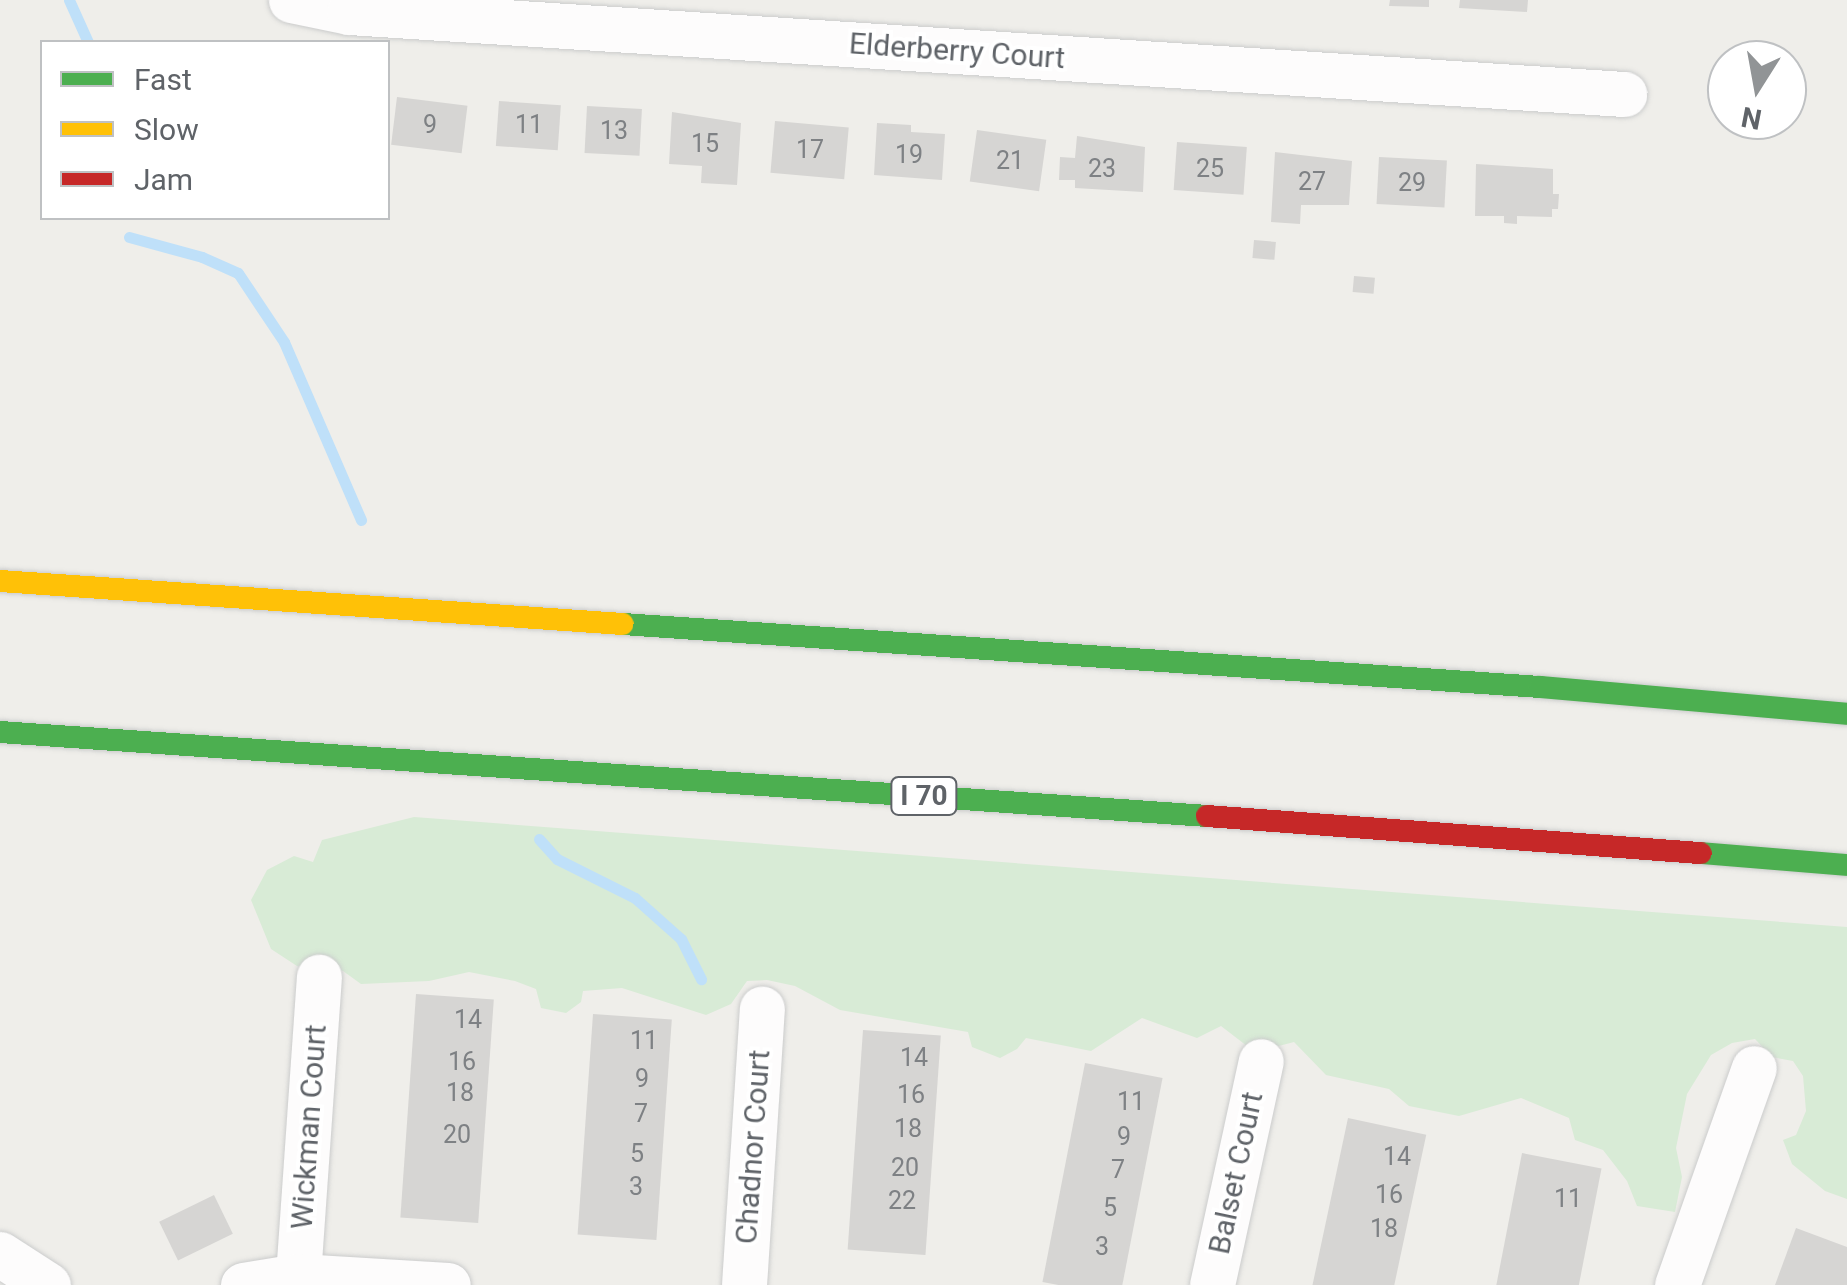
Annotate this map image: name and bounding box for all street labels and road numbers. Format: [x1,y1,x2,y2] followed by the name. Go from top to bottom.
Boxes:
[848,26,1066,76] street label: Elderberry Court
[889,773,959,819] road number: I 70
[284,1023,334,1231] street label: Wickman Court
[728,1049,778,1245] street label: Chadnor Court
[1201,1089,1271,1257] street label: Balset Court

